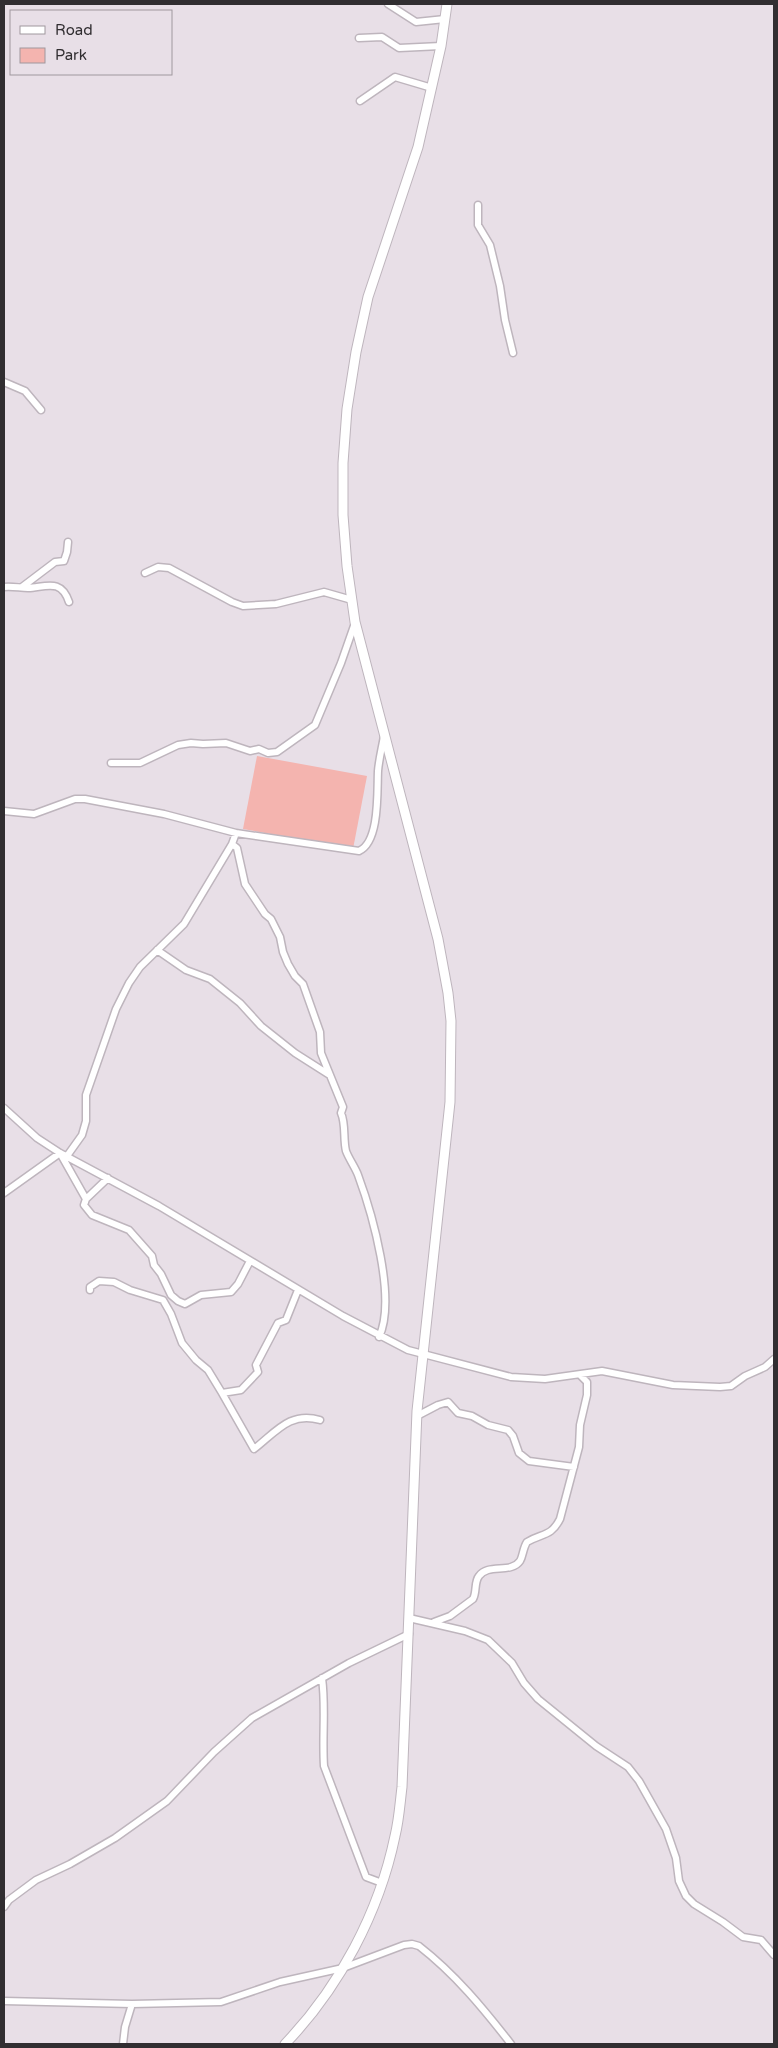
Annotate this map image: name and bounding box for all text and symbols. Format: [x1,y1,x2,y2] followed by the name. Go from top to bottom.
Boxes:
[10,10,172,75] legend
[55,21,93,39] text: Road
[55,46,87,64] text: Park

